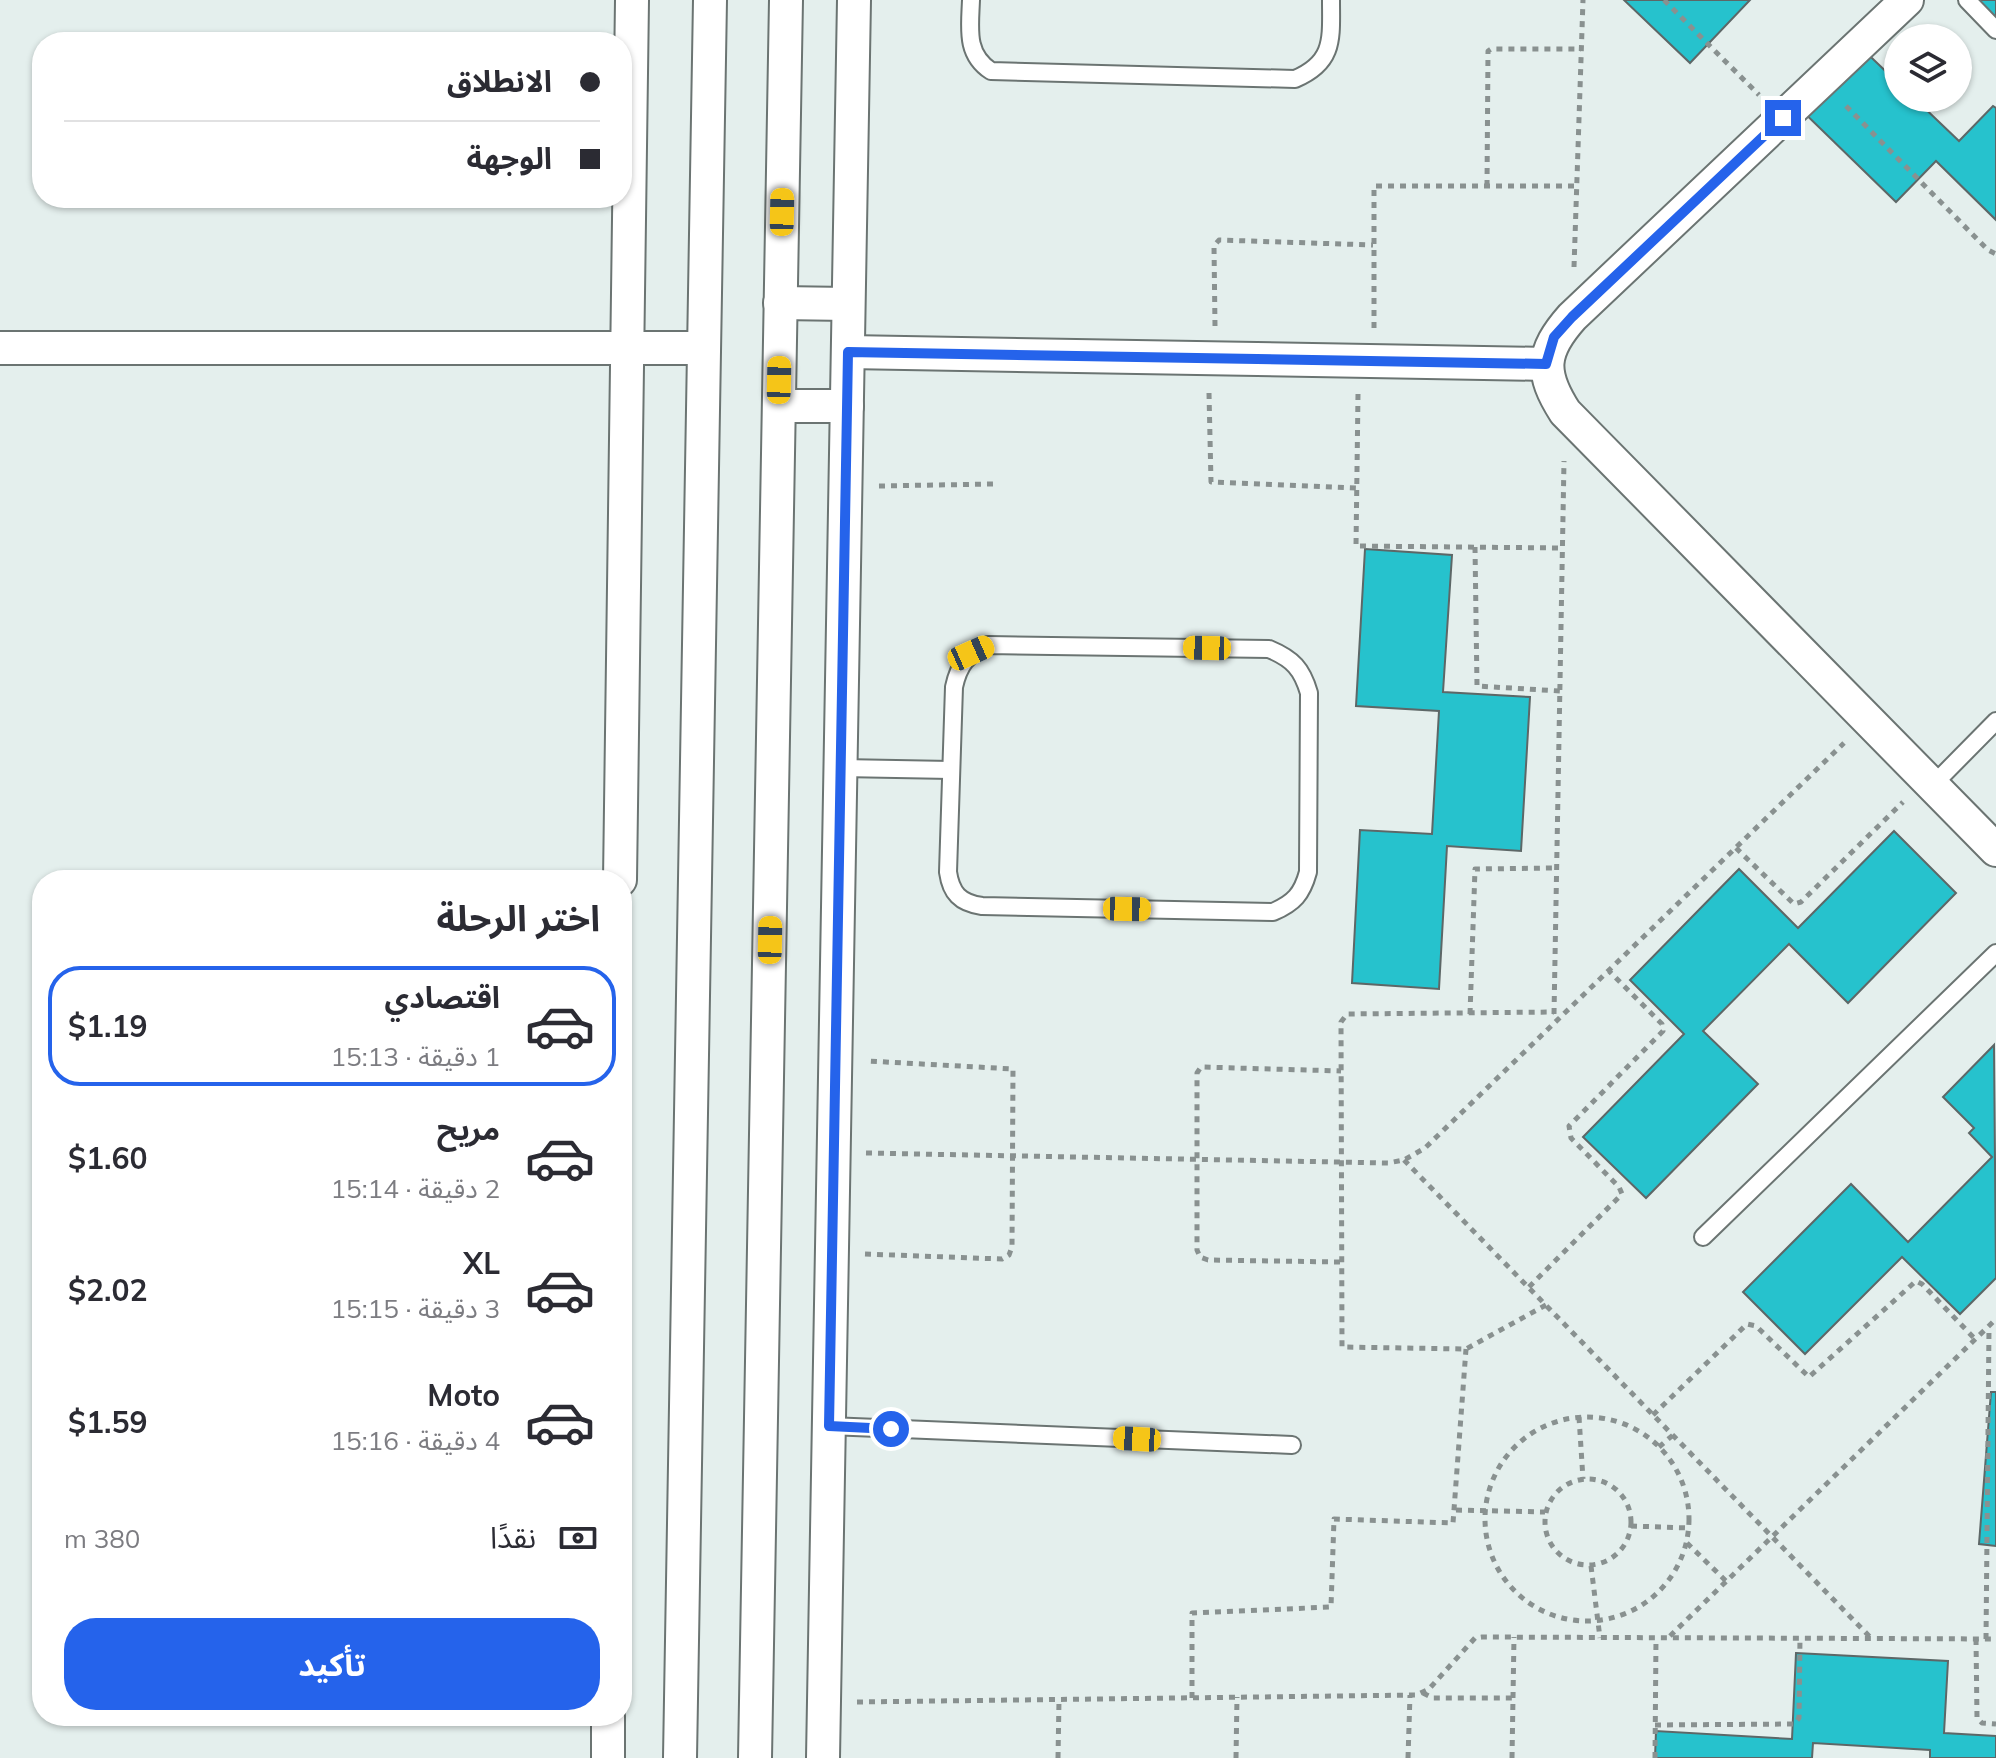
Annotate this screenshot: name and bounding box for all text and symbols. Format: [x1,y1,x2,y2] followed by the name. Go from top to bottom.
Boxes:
[1884,24,1972,112] map controls
[1884,24,1972,112] button: layers
[447,62,552,100] text: الانطلاق
[1765,100,1801,136] route end
[467,139,552,177] text: الوجهة
[770,188,794,236] car
[767,356,791,404] car
[944,632,998,674] car
[1183,636,1231,660] car
[436,895,600,940] text: اختر الرحلة
[1103,897,1151,921] car
[758,916,782,964] car
[385,978,500,1016] text: اقتصادي
[524,990,596,1062] icon: car
[68,1007,147,1045] text: $1.19
[330,1040,500,1073] text: 1 دقيقة · 15:13
[437,1110,500,1148] text: مريح
[524,1122,596,1194] icon: car
[68,1139,147,1177] text: $1.60
[330,1172,500,1205] text: 2 دقيقة · 15:14
[463,1244,500,1282] text: XL
[524,1254,596,1326] icon: car
[68,1271,147,1309] text: $2.02
[330,1292,500,1325] text: 3 دقيقة · 15:15
[427,1376,500,1414] text: Moto
[524,1386,596,1458] icon: car
[68,1403,147,1441] text: $1.59
[873,1411,909,1447] route start
[330,1424,500,1457] text: 4 دقيقة · 15:16
[1112,1426,1162,1452] car
[556,1516,600,1560] icon: cash
[490,1518,536,1556] text: نقدًا
[64,1522,140,1555] text: 380 m
[64,1618,600,1710] button: تأكيد

